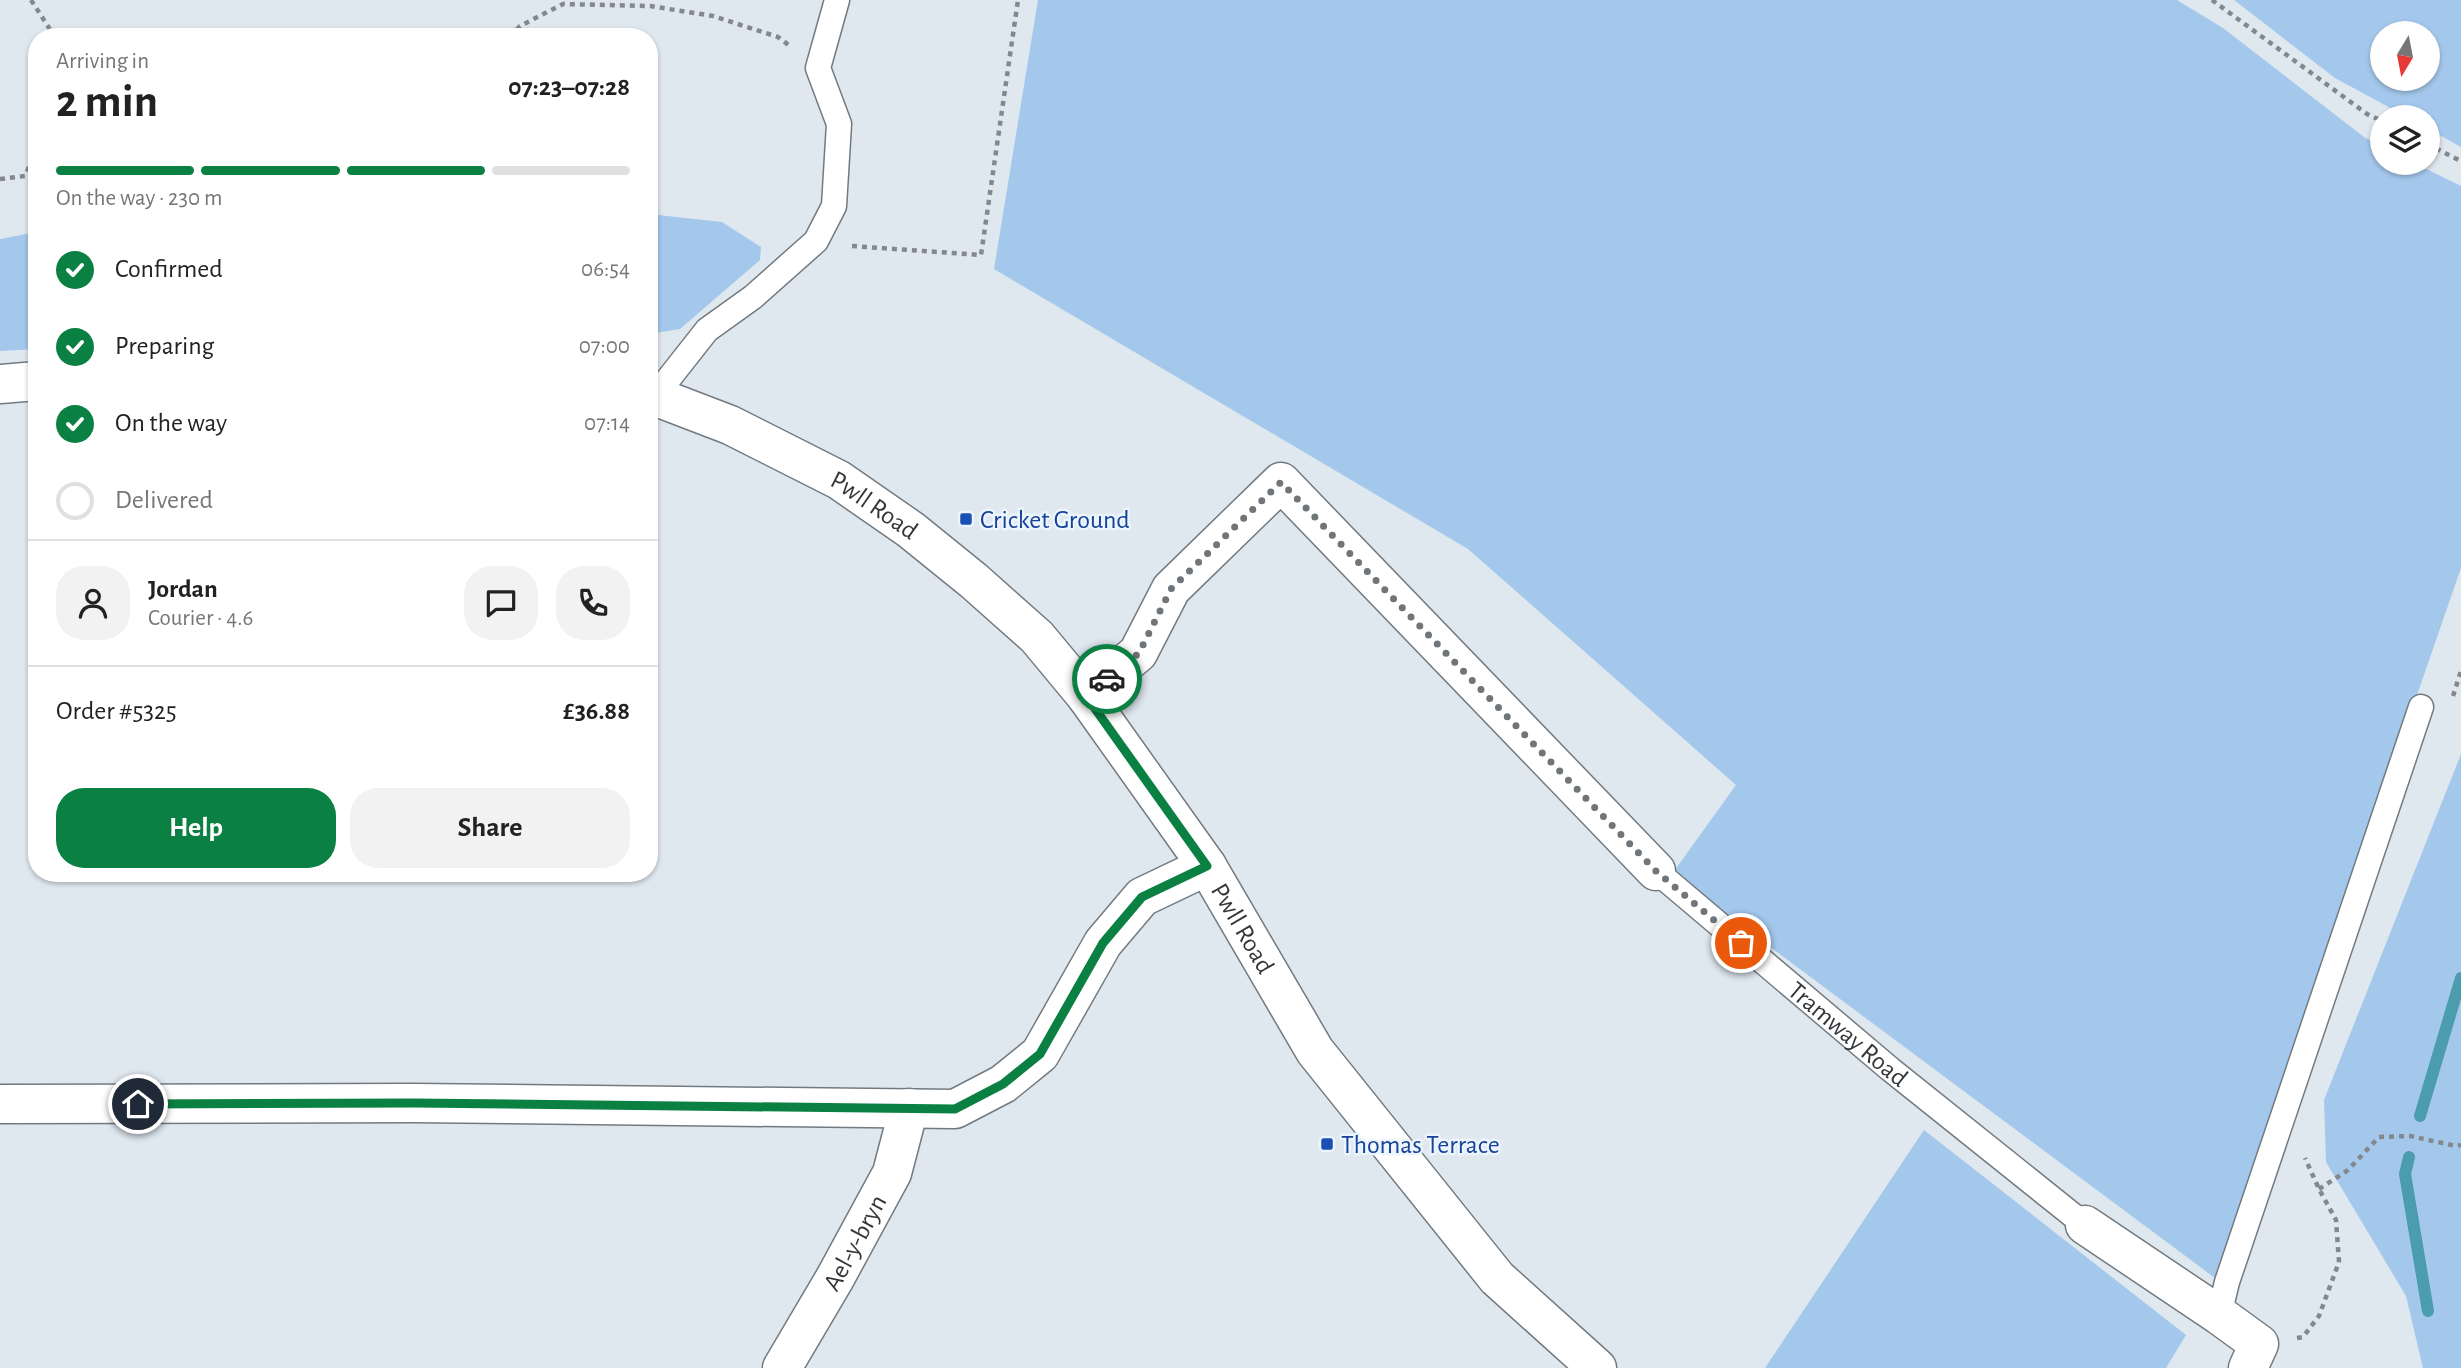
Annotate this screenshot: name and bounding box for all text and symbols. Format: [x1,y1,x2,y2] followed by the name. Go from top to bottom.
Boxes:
[2370,21,2440,91] north arrow
[2370,21,2440,175] map controls
[56,50,149,73] text: Arriving in
[508,74,630,100] text: 07:23–07:28
[56,79,158,125] text: 2 min
[2370,105,2440,175] button: layers
[56,187,222,210] text: On the way · 230 m
[56,251,94,289] icon: check
[115,256,223,282] text: Confirmed
[581,258,630,281] text: 06:54
[56,328,94,366] icon: check
[115,333,214,359] text: Preparing
[579,335,630,358] text: 07:00
[56,405,94,443] icon: check
[115,410,227,436] text: On the way
[584,412,630,435] text: 07:14
[827,466,922,545] street label: Pwll Road
[115,487,213,513] text: Delivered
[980,507,1130,533] place label: Cricket Ground
[958,511,974,527] marker: Cricket Ground
[56,566,130,640] button: person
[464,566,538,640] button: chat
[556,566,630,640] button: phone
[148,576,218,602] text: Jordan
[148,607,253,630] text: Courier · 4.6
[1072,644,1142,714] courier
[1088,660,1126,698] icon: car
[56,698,177,724] text: Order #5325
[563,698,630,724] text: £36.88
[56,788,336,868] button: Help
[350,788,630,868] button: Share
[1206,879,1279,978] street label: Pwll Road
[1711,913,1771,973] pin
[1722,924,1760,962] icon: bag
[1783,977,1912,1092] street label: Tramway Road
[108,1074,168,1134] pin
[119,1085,157,1123] icon: home
[1341,1132,1500,1158] place label: Thomas Terrace
[1319,1136,1335,1152] marker: Thomas Terrace
[819,1191,892,1295] street label: Ael-y-bryn

